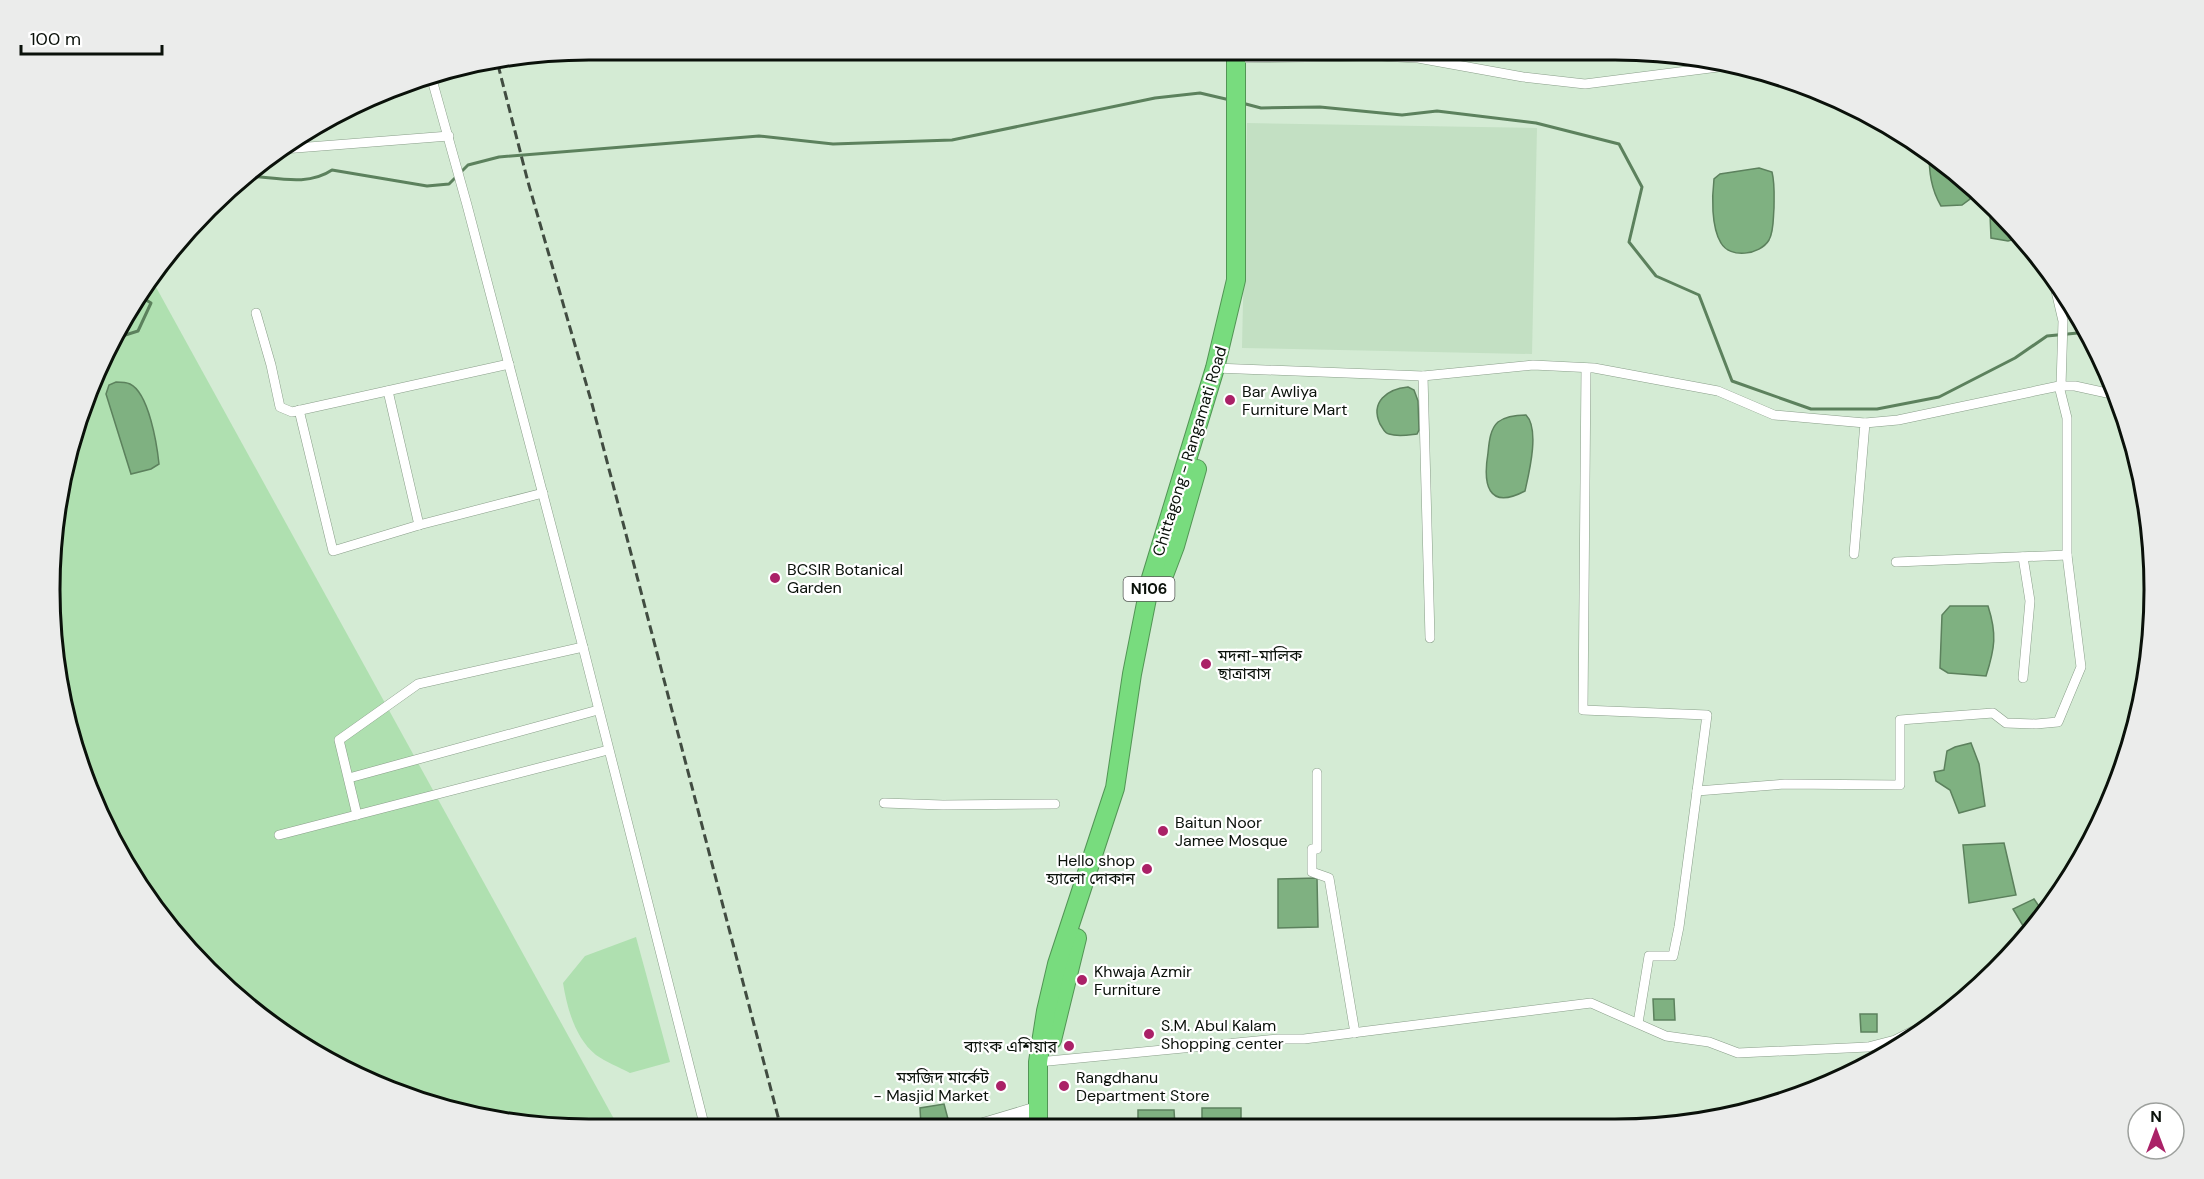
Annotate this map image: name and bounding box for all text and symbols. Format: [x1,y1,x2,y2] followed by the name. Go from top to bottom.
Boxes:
[21,18,162,56] scale bar
[30,27,81,51] text: 100 m
[1148,344,1231,559] street label: Chittagong - Rangamati Road
[1242,381,1347,420] place label: Bar Awliya Furniture Mart
[1223,393,1237,407] marker: Bar Awliya Furniture Mart
[787,559,903,598] place label: BCSIR Botanical Garden
[768,571,782,585] marker: BCSIR Botanical Garden
[1124,577,1174,601] road number: N106
[1217,645,1303,684] place label: মদনা-মালিক ছাত্রাবাস
[1199,657,1213,671] marker: মদনা-মালিক ছাত্রাবাস
[1175,812,1288,851] place label: Baitun Noor Jamee Mosque
[1156,824,1170,838] marker: Baitun Noor Jamee Mosque
[1045,850,1135,889] place label: Hello shop হ্যালো দোকান
[1140,862,1154,876] marker: Hello shop হ্যালো দোকান
[1094,961,1192,1000] place label: Khwaja Azmir Furniture
[1075,973,1089,987] marker: Khwaja Azmir Furniture
[1161,1015,1284,1054] place label: S.M. Abul Kalam Shopping center
[1142,1027,1156,1041] marker: S.M. Abul Kalam Shopping center
[963,1036,1057,1057] place label: ব্যাংক এশিয়ার
[1062,1039,1076,1053] marker: ব্যাংক এশিয়ার
[873,1067,989,1106] place label: মসজিদ মার্কেট - Masjid Market
[1076,1067,1210,1106] place label: Rangdhanu Department Store
[994,1079,1008,1093] marker: মসজিদ মার্কেট - Masjid Market
[1057,1079,1071,1093] marker: Rangdhanu Department Store
[2126,1101,2186,1161] north arrow
[2150,1106,2162,1127] text: N

